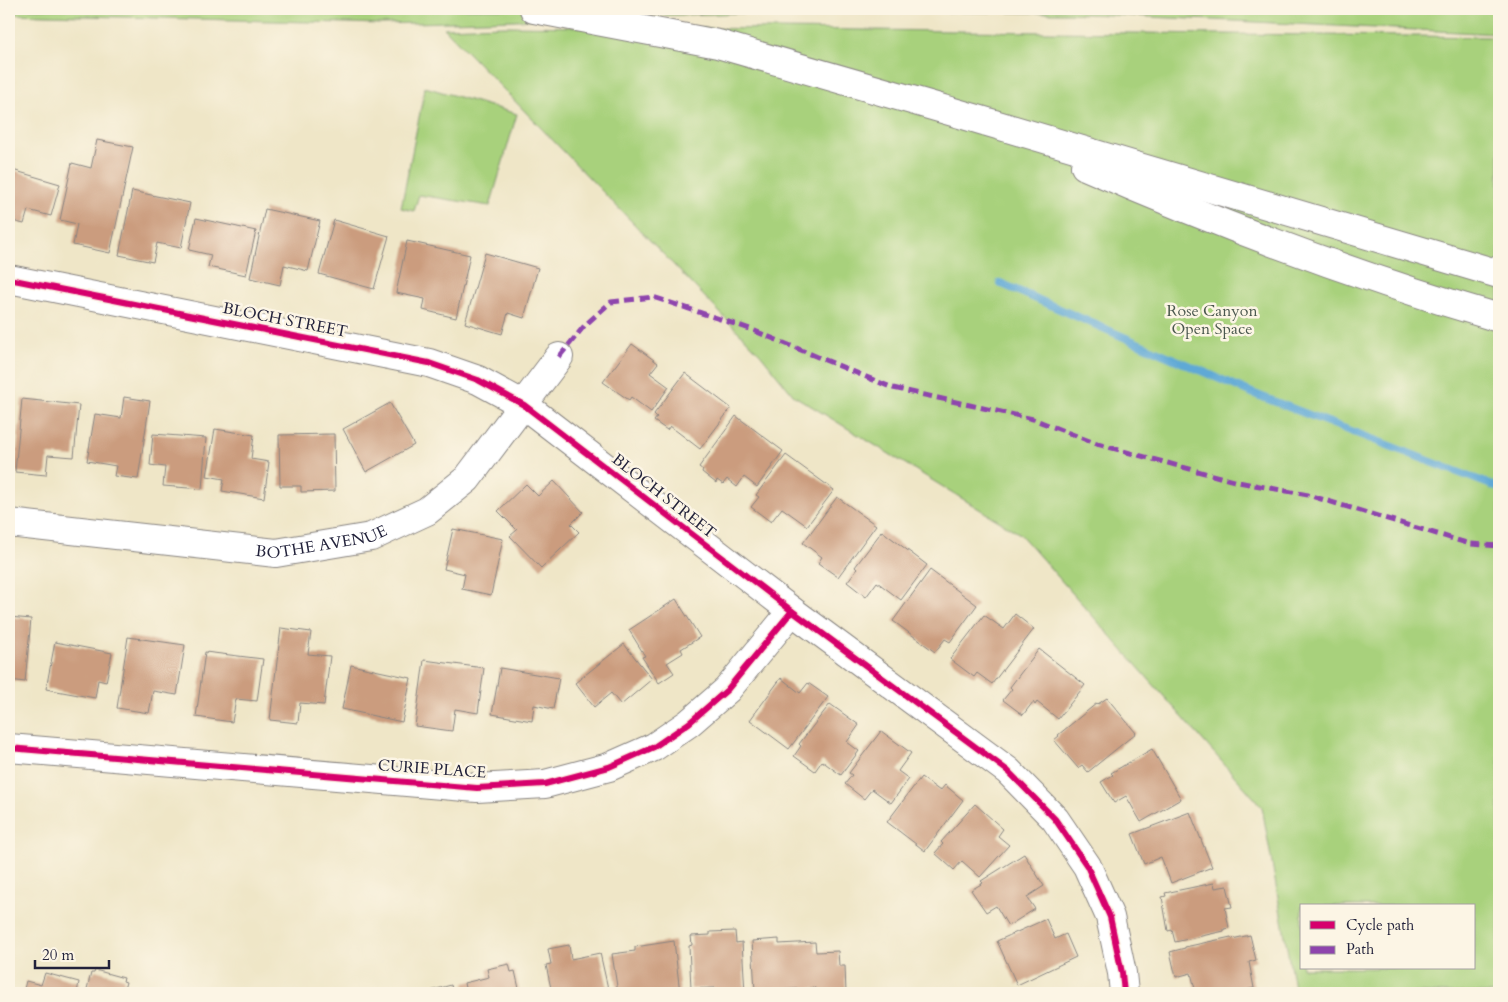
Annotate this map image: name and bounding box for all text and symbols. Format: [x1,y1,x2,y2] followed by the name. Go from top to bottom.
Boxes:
[221,297,350,343] street label: BLOCH STREET
[1166,300,1258,340] park label: Rose Canyon Open Space
[607,448,721,544] street label: BLOCH STREET
[254,520,391,564] street label: BOTHE AVENUE
[377,754,487,784] street label: CURIE PLACE
[1300,904,1476,970] legend
[1346,915,1415,935] text: Cycle path
[35,937,109,969] scale bar
[1346,939,1375,959] text: Path
[42,945,74,965] text: 20 m

